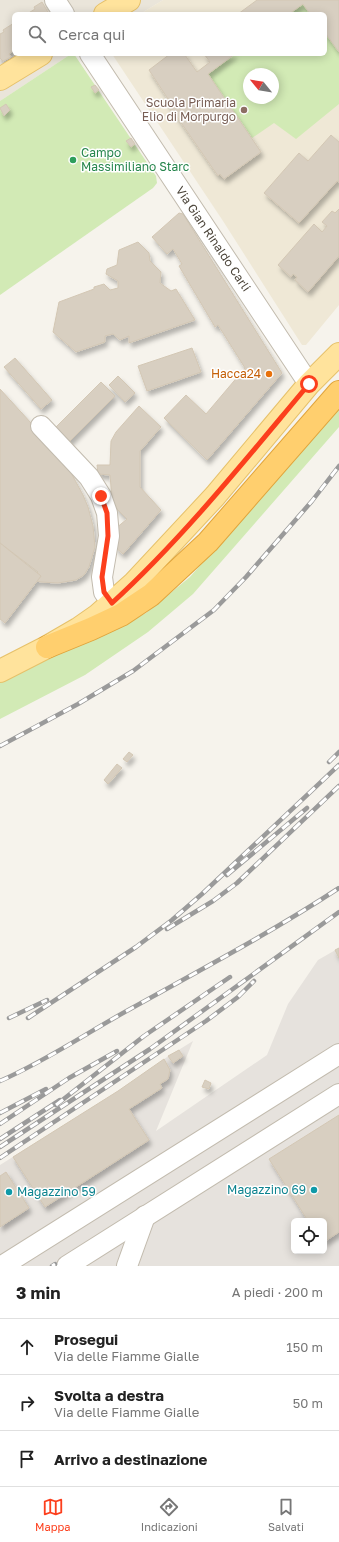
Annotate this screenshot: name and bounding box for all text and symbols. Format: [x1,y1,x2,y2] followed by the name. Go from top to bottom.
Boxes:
[12,12,327,56] search box
[26,23,48,45] icon: search
[58,25,125,43] text: Cerca qui
[243,68,279,104] north arrow
[142,95,236,124] place label: Scuola Primaria Elio di Morpurgo
[239,105,249,115] marker: Scuola Primaria Elio di Morpurgo
[81,145,190,174] place label: Campo Massimiliano Starc
[68,155,78,165] marker: Campo Massimiliano Starc
[173,183,254,294] street label: Via Gian Rinaldo Carli
[211,366,261,381] place label: Hacca24
[264,369,274,379] marker: Hacca24
[300,375,318,393] route start
[92,487,110,505] route end
[227,1182,306,1197] place label: Magazzino 69
[17,1184,96,1199] place label: Magazzino 59
[309,1185,319,1195] marker: Magazzino 69
[4,1187,14,1197] marker: Magazzino 59
[291,1218,327,1254] map controls
[291,1218,327,1254] button: locate
[16,1282,60,1303] text: 3 min
[232,1284,323,1300] text: A piedi · 200 m
[54,1330,118,1348] text: Prosegui
[16,1336,38,1358] icon: ahead
[286,1339,323,1355] text: 150 m
[54,1348,199,1364] text: Via delle Fiamme Gialle
[54,1386,164,1404] text: Svolta a destra
[16,1392,38,1414] icon: right
[293,1395,323,1411] text: 50 m
[54,1404,199,1420] text: Via delle Fiamme Gialle
[16,1448,38,1470] icon: arrive
[54,1450,207,1468] text: Arrivo a destinazione
[35,1496,71,1533] tab: Mappa
[141,1496,198,1533] tab: Indicazioni
[268,1496,304,1533] tab: Salvati

